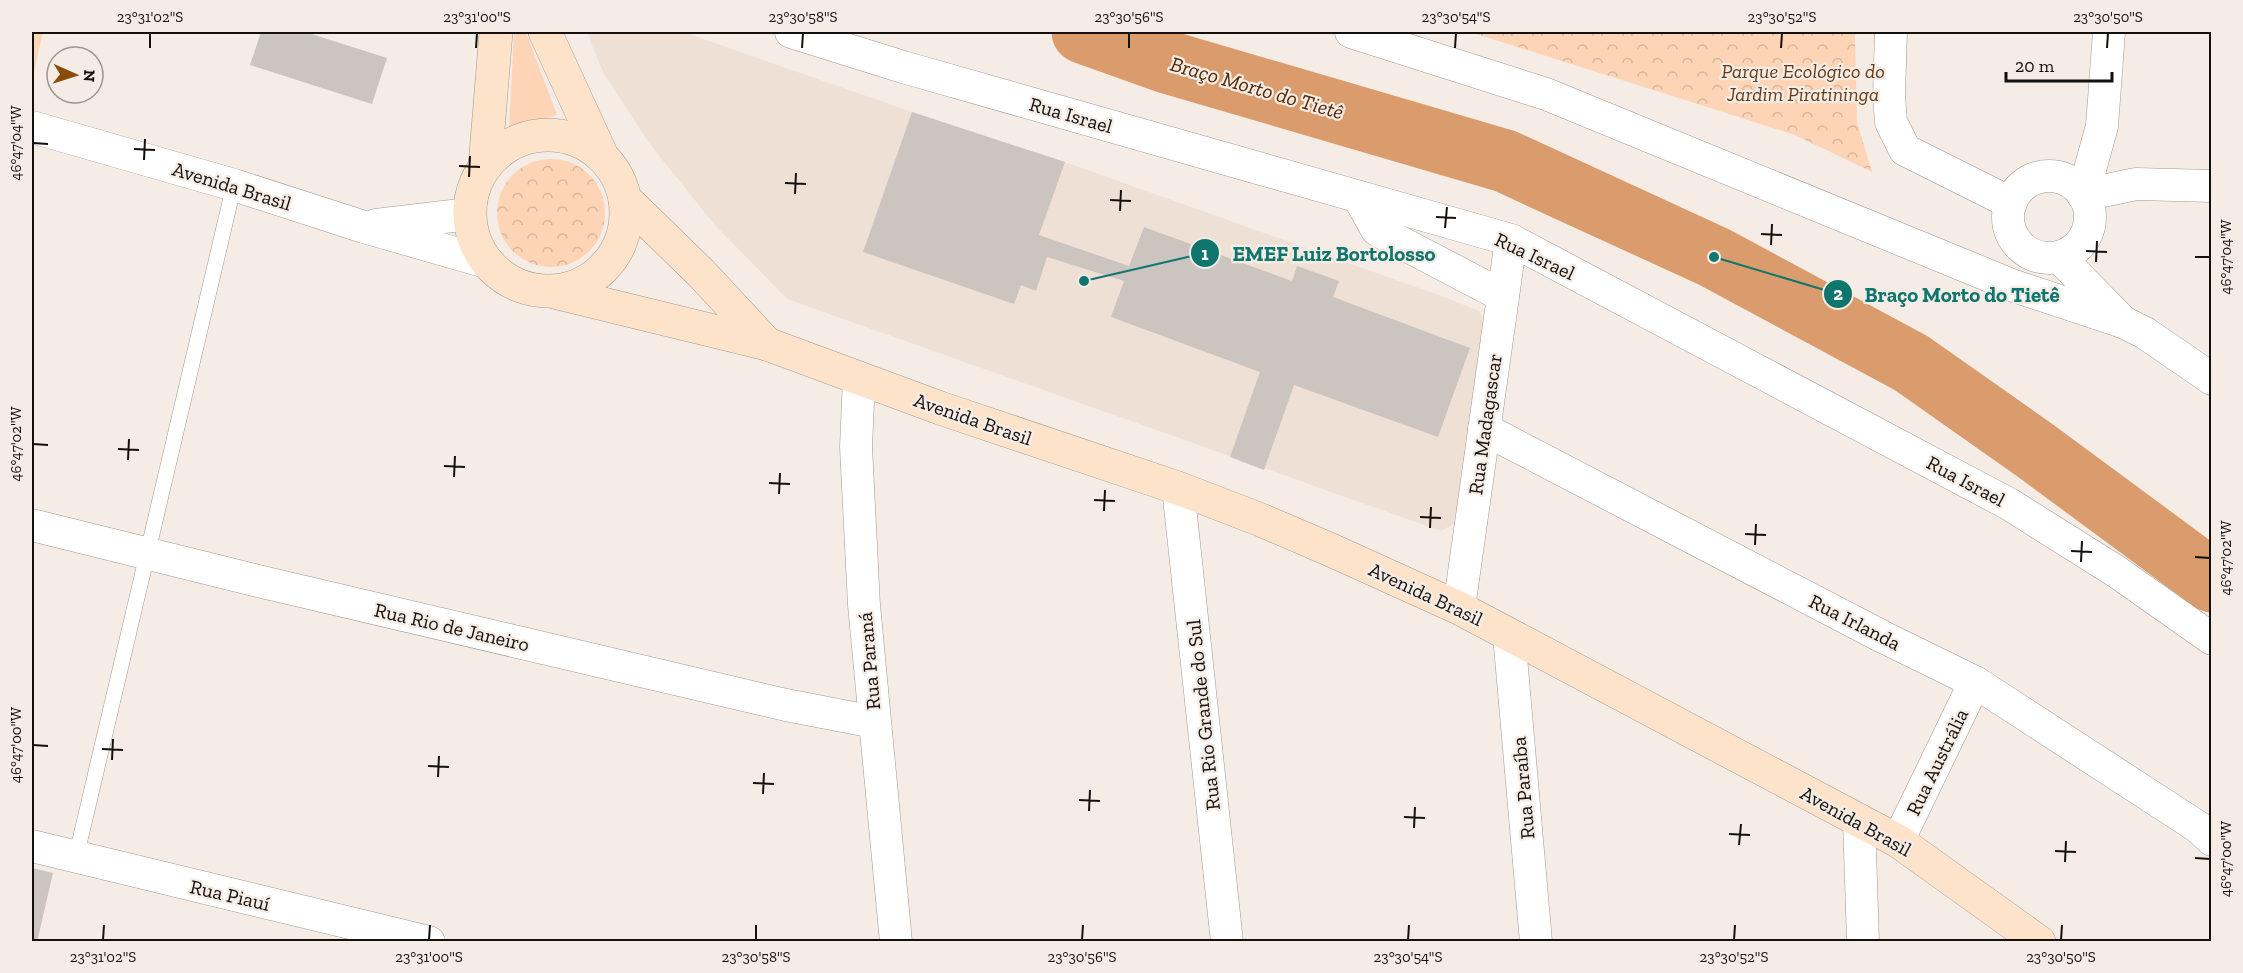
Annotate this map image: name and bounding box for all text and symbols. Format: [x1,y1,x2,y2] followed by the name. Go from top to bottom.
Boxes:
[117,8,183,26] text: 23°31'02"S
[443,8,511,26] text: 23°31'00"S
[768,8,838,26] text: 23°30'58"S
[1094,8,1164,26] text: 23°30'56"S
[1422,8,1490,26] text: 23°30'54"S
[1748,8,1816,26] text: 23°30'52"S
[2073,8,2143,26] text: 23°30'50"S
[45,45,105,105] north arrow
[2006,45,2112,83] scale bar
[1168,51,1347,124] water label: Braço Morto do Tietê
[2015,55,2055,77] text: 20 m
[1721,59,1885,106] park label: Parque Ecológico do Jardim Piratininga
[80,69,99,82] text: N
[1027,92,1115,138] street label: Rua Israel
[7,105,25,181] text: 46°47'04"W
[170,156,294,216] street label: Avenida Brasil
[2217,219,2235,295] text: 46°47'04"W
[1491,227,1579,285] street label: Rua Israel
[1190,234,1448,273] callout: EMEF Luiz Bortolosso
[1232,241,1436,266] text: EMEF Luiz Bortolosso
[1201,243,1209,265] text: 1
[1823,275,2072,314] callout: Braço Morto do Tietê
[1864,282,2060,307] text: Braço Morto do Tietê
[1833,283,1843,305] text: 2
[1463,352,1507,496] street label: Rua Madagascar
[911,388,1035,450] street label: Avenida Brasil
[7,406,25,482] text: 46°47'02"W
[1923,450,2009,512] street label: Rua Israel
[2217,520,2235,596] text: 46°47'02"W
[1365,557,1487,631] street label: Avenida Brasil
[1805,589,1905,655] street label: Rua Irlanda
[372,597,532,657] street label: Rua Rio de Janeiro
[853,611,885,711] street label: Rua Paraná
[1181,618,1225,812] street label: Rua Rio Grande do Sul
[1901,704,1973,819] street label: Rua Austrália
[7,707,25,783] text: 46°47'00"W
[1507,735,1539,840] street label: Rua Paraíba
[1796,781,1916,861] street label: Avenida Brasil
[2217,821,2235,897] text: 46°47'00"W
[188,874,273,916] street label: Rua Piauí
[70,948,136,966] text: 23°31'02"S
[395,948,463,966] text: 23°31'00"S
[721,948,791,966] text: 23°30'58"S
[1047,948,1117,966] text: 23°30'56"S
[1374,948,1442,966] text: 23°30'54"S
[1700,948,1768,966] text: 23°30'52"S
[2026,948,2096,966] text: 23°30'50"S

